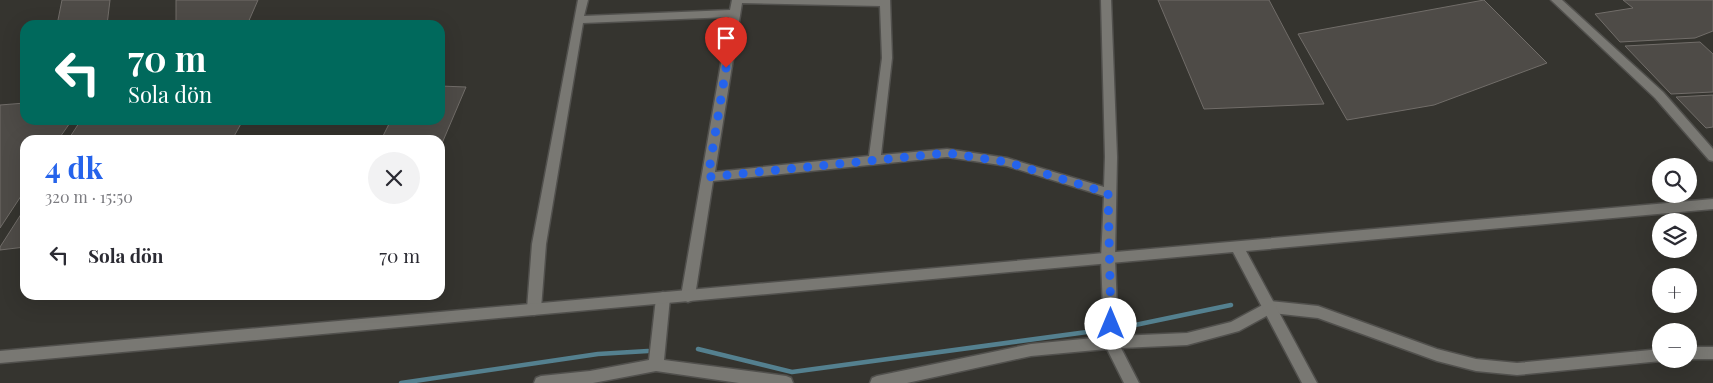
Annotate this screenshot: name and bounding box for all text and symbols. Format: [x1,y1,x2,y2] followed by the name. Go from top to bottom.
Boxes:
[705,17,747,68] pin
[712,24,740,52] icon: arrive
[128,34,206,81] text: 70 m
[45,40,110,105] icon: left
[128,79,212,109] text: Sola dön
[45,147,103,187] text: 4 dk
[368,152,420,204] button: close
[1652,158,1697,368] map controls
[1652,158,1697,203] button: search
[45,186,133,207] text: 320 m · 15:50
[1652,213,1697,258] button: layers
[45,241,73,269] icon: left
[88,242,164,268] text: Sola dön
[379,242,420,268] text: 70 m
[1652,268,1697,313] button: +
[1084,297,1136,349] position arrow
[1652,323,1697,368] button: −

